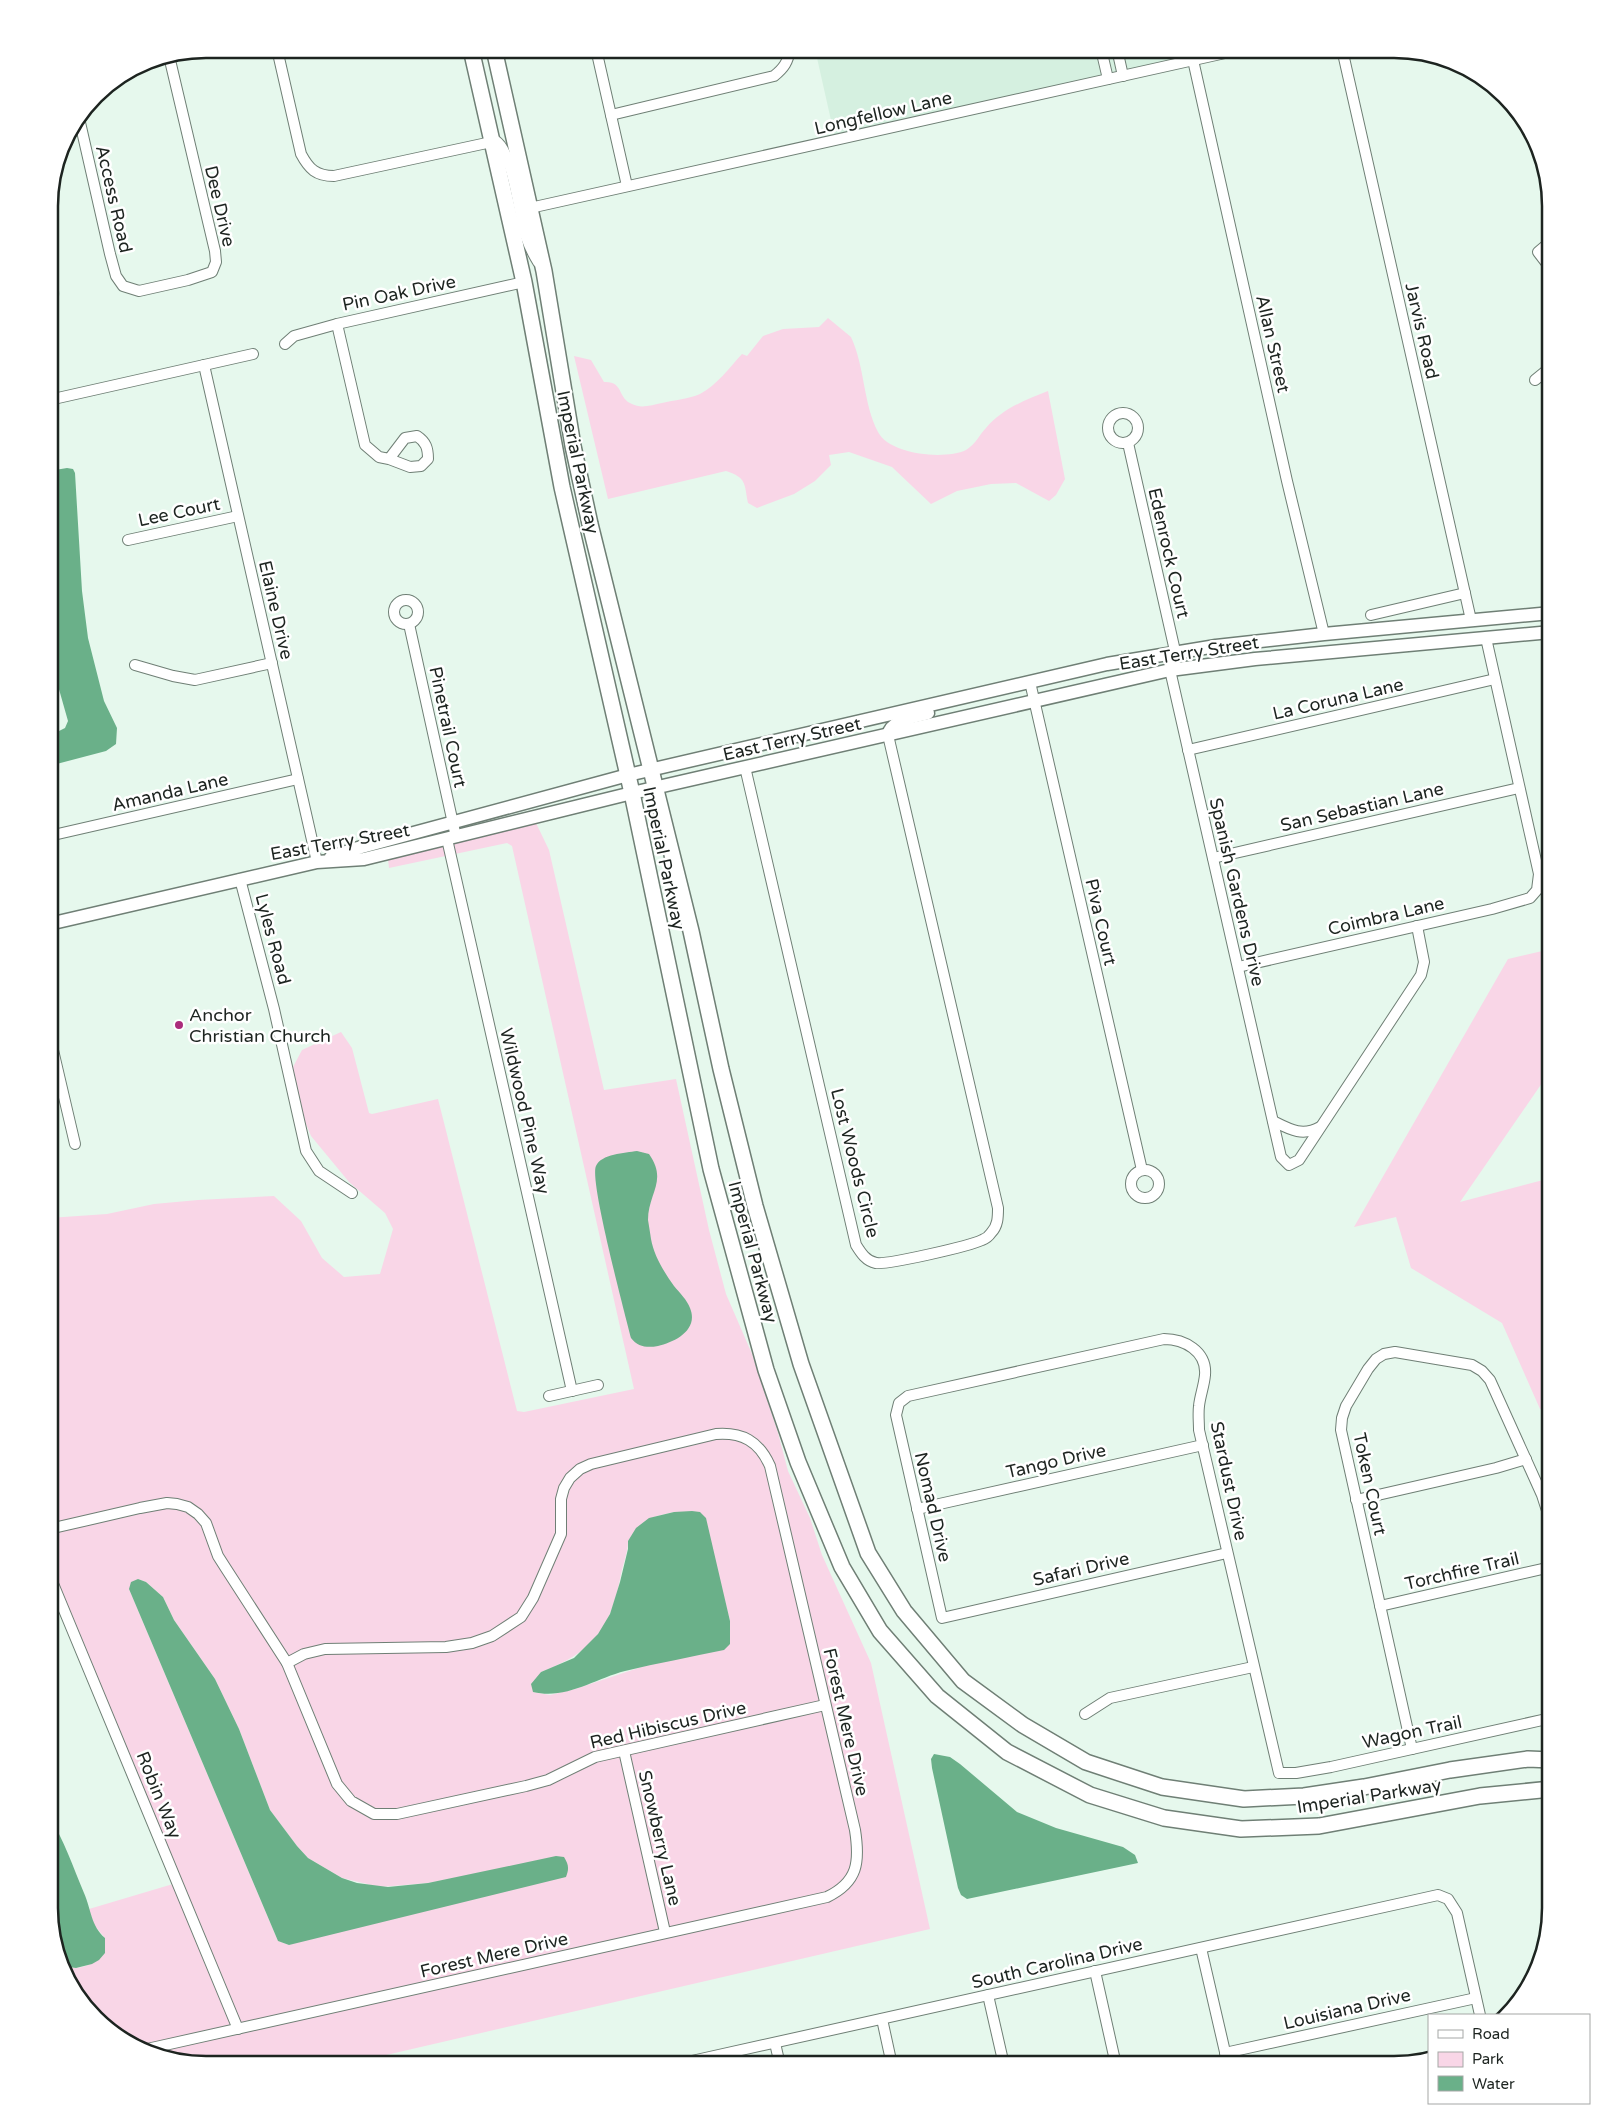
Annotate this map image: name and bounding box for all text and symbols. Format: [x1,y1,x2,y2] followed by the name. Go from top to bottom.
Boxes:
[812,86,954,140] street label: Longfellow Lane
[91,143,137,255] street label: Access Road
[200,163,240,249] street label: Dee Drive
[340,270,458,316] street label: Pin Oak Drive
[1400,281,1444,381] street label: Jarvis Road
[1251,293,1295,395] street label: Allan Street
[552,388,604,536] street label: Imperial Parkway
[1143,486,1195,621] street label: Edenrock Court
[136,493,222,531] street label: Lee Court
[254,558,298,662] street label: Elaine Drive
[1118,631,1261,675] street label: East Terry Street
[424,665,472,790] street label: Pinetrail Court
[1270,673,1406,725] street label: La Coruna Lane
[721,712,863,766] street label: East Terry Street
[110,768,230,816] street label: Amanda Lane
[1278,778,1446,836] street label: San Sebastian Lane
[638,784,690,932] street label: Imperial Parkway
[1205,796,1269,988] street label: Spanish Gardens Drive
[269,819,412,865] street label: East Terry Street
[1080,876,1122,968] street label: Piva Court
[250,891,296,987] street label: Lyles Road
[1326,892,1446,940] street label: Coimbra Lane
[189,1004,331,1047] place label: Anchor Christian Church
[173,1019,185,1031] marker: Anchor Christian Church
[495,1026,555,1196] street label: Wildwood Pine Way
[826,1086,884,1240] street label: Lost Woods Circle
[723,1179,783,1326] street label: Imperial Parkway
[1206,1419,1252,1543] street label: Stardust Drive
[1348,1431,1392,1537] street label: Token Court
[1004,1439,1108,1483] street label: Tango Drive
[910,1450,956,1564] street label: Nomad Drive
[1031,1547,1131,1591] street label: Safari Drive
[1403,1547,1521,1595] street label: Torchfire Trail
[818,1646,874,1798] street label: Forest Mere Drive
[588,1696,748,1754] street label: Red Hibiscus Drive
[1360,1711,1464,1753] street label: Wagon Trail
[132,1748,187,1842] street label: Robin Way
[634,1768,686,1908] street label: Snowberry Lane
[1295,1774,1443,1818] street label: Imperial Parkway
[418,1927,570,1983] street label: Forest Mere Drive
[969,1933,1145,1993] street label: South Carolina Drive
[1281,1984,1413,2034] street label: Louisiana Drive
[1428,2014,1590,2104] legend
[1472,2025,1510,2043] text: Road
[1472,2050,1504,2068] text: Park
[1472,2075,1515,2093] text: Water

